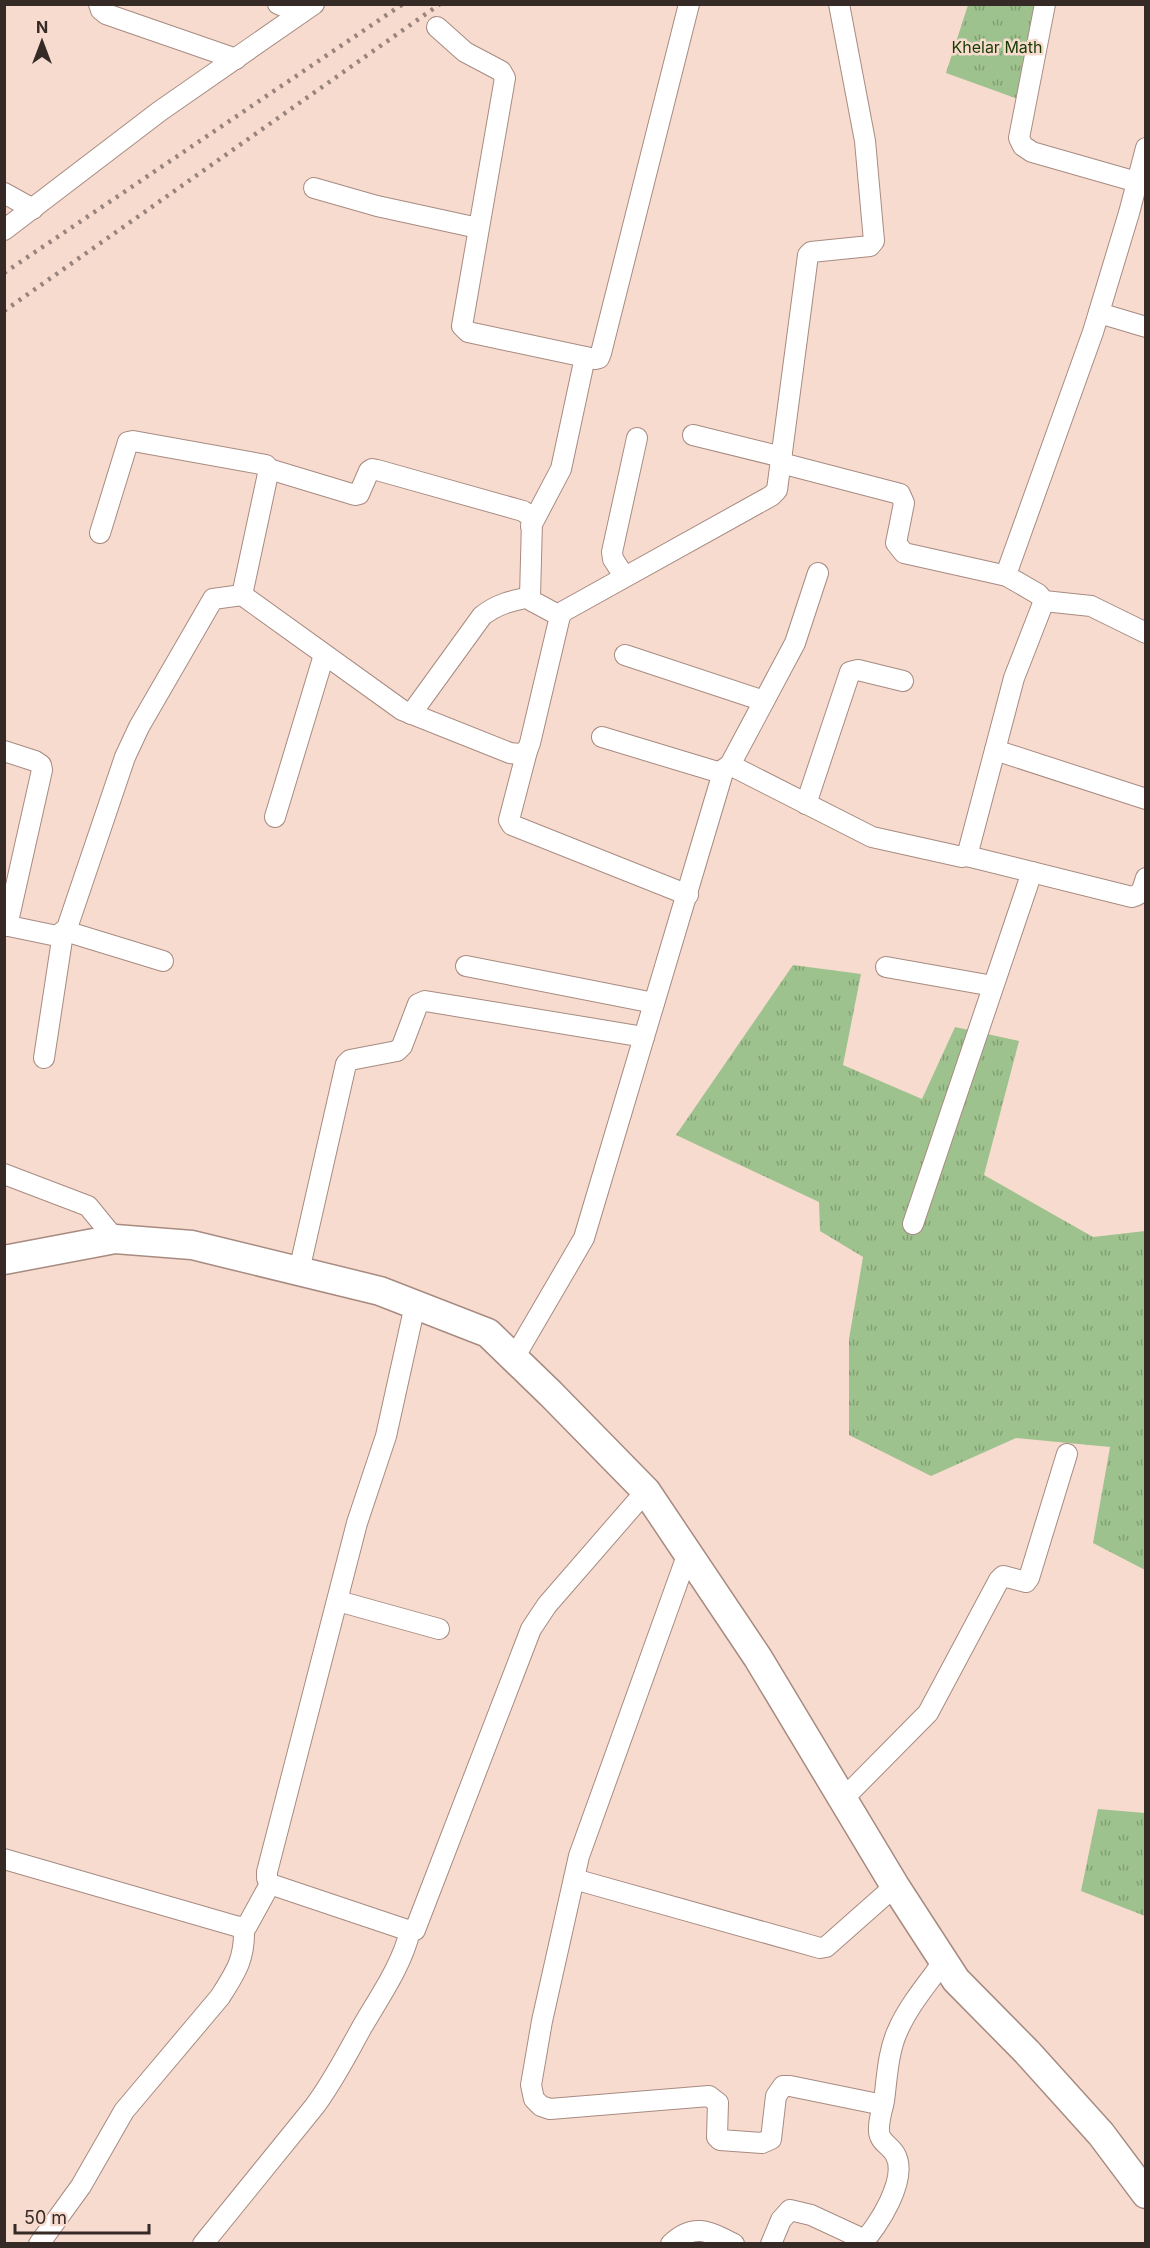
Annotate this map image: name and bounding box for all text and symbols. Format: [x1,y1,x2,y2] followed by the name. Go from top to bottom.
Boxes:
[12,12,72,72] north arrow
[36,17,48,37] text: N
[951,37,1043,57] park label: Khelar Math
[15,2197,148,2235] scale bar
[24,2207,67,2228] text: 50 m

